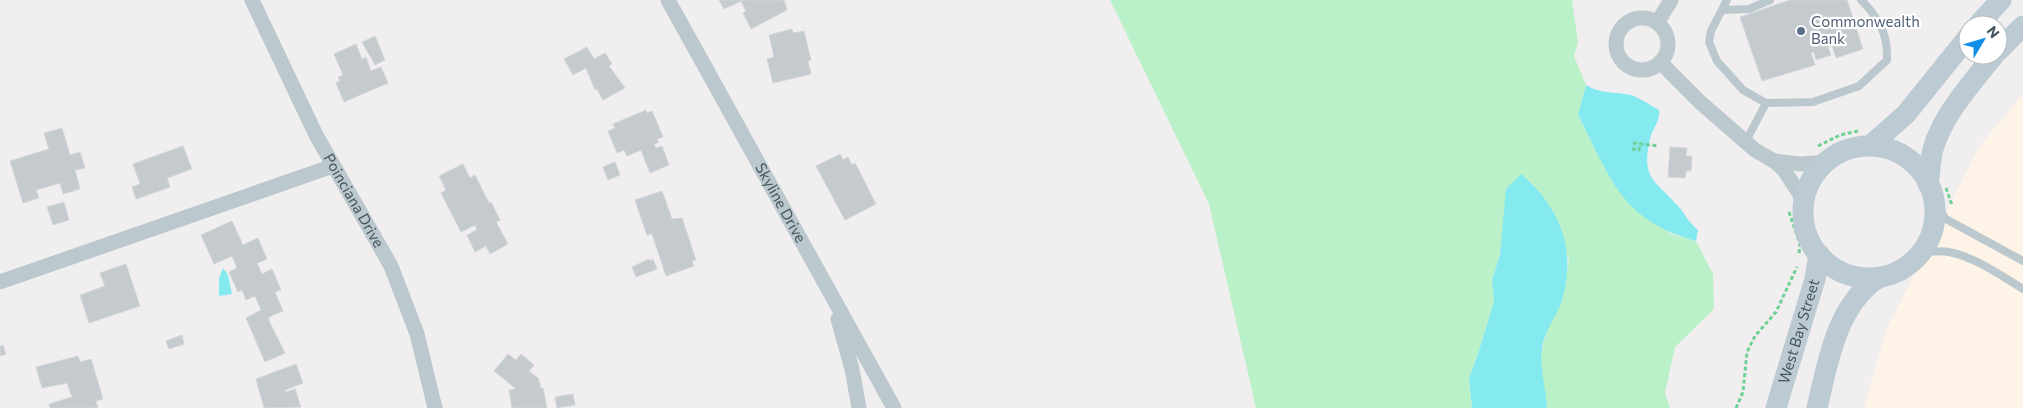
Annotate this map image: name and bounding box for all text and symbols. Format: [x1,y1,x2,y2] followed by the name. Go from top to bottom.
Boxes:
[1811,12,1920,47] place label: Commonwealth Bank
[1958,15,2008,65] north arrow
[1984,22,2004,41] text: N
[1795,25,1807,37] marker: Commonwealth Bank
[320,150,388,250] street label: Poinciana Drive
[752,160,811,245] street label: Skyline Drive
[1774,277,1823,386] street label: West Bay Street

